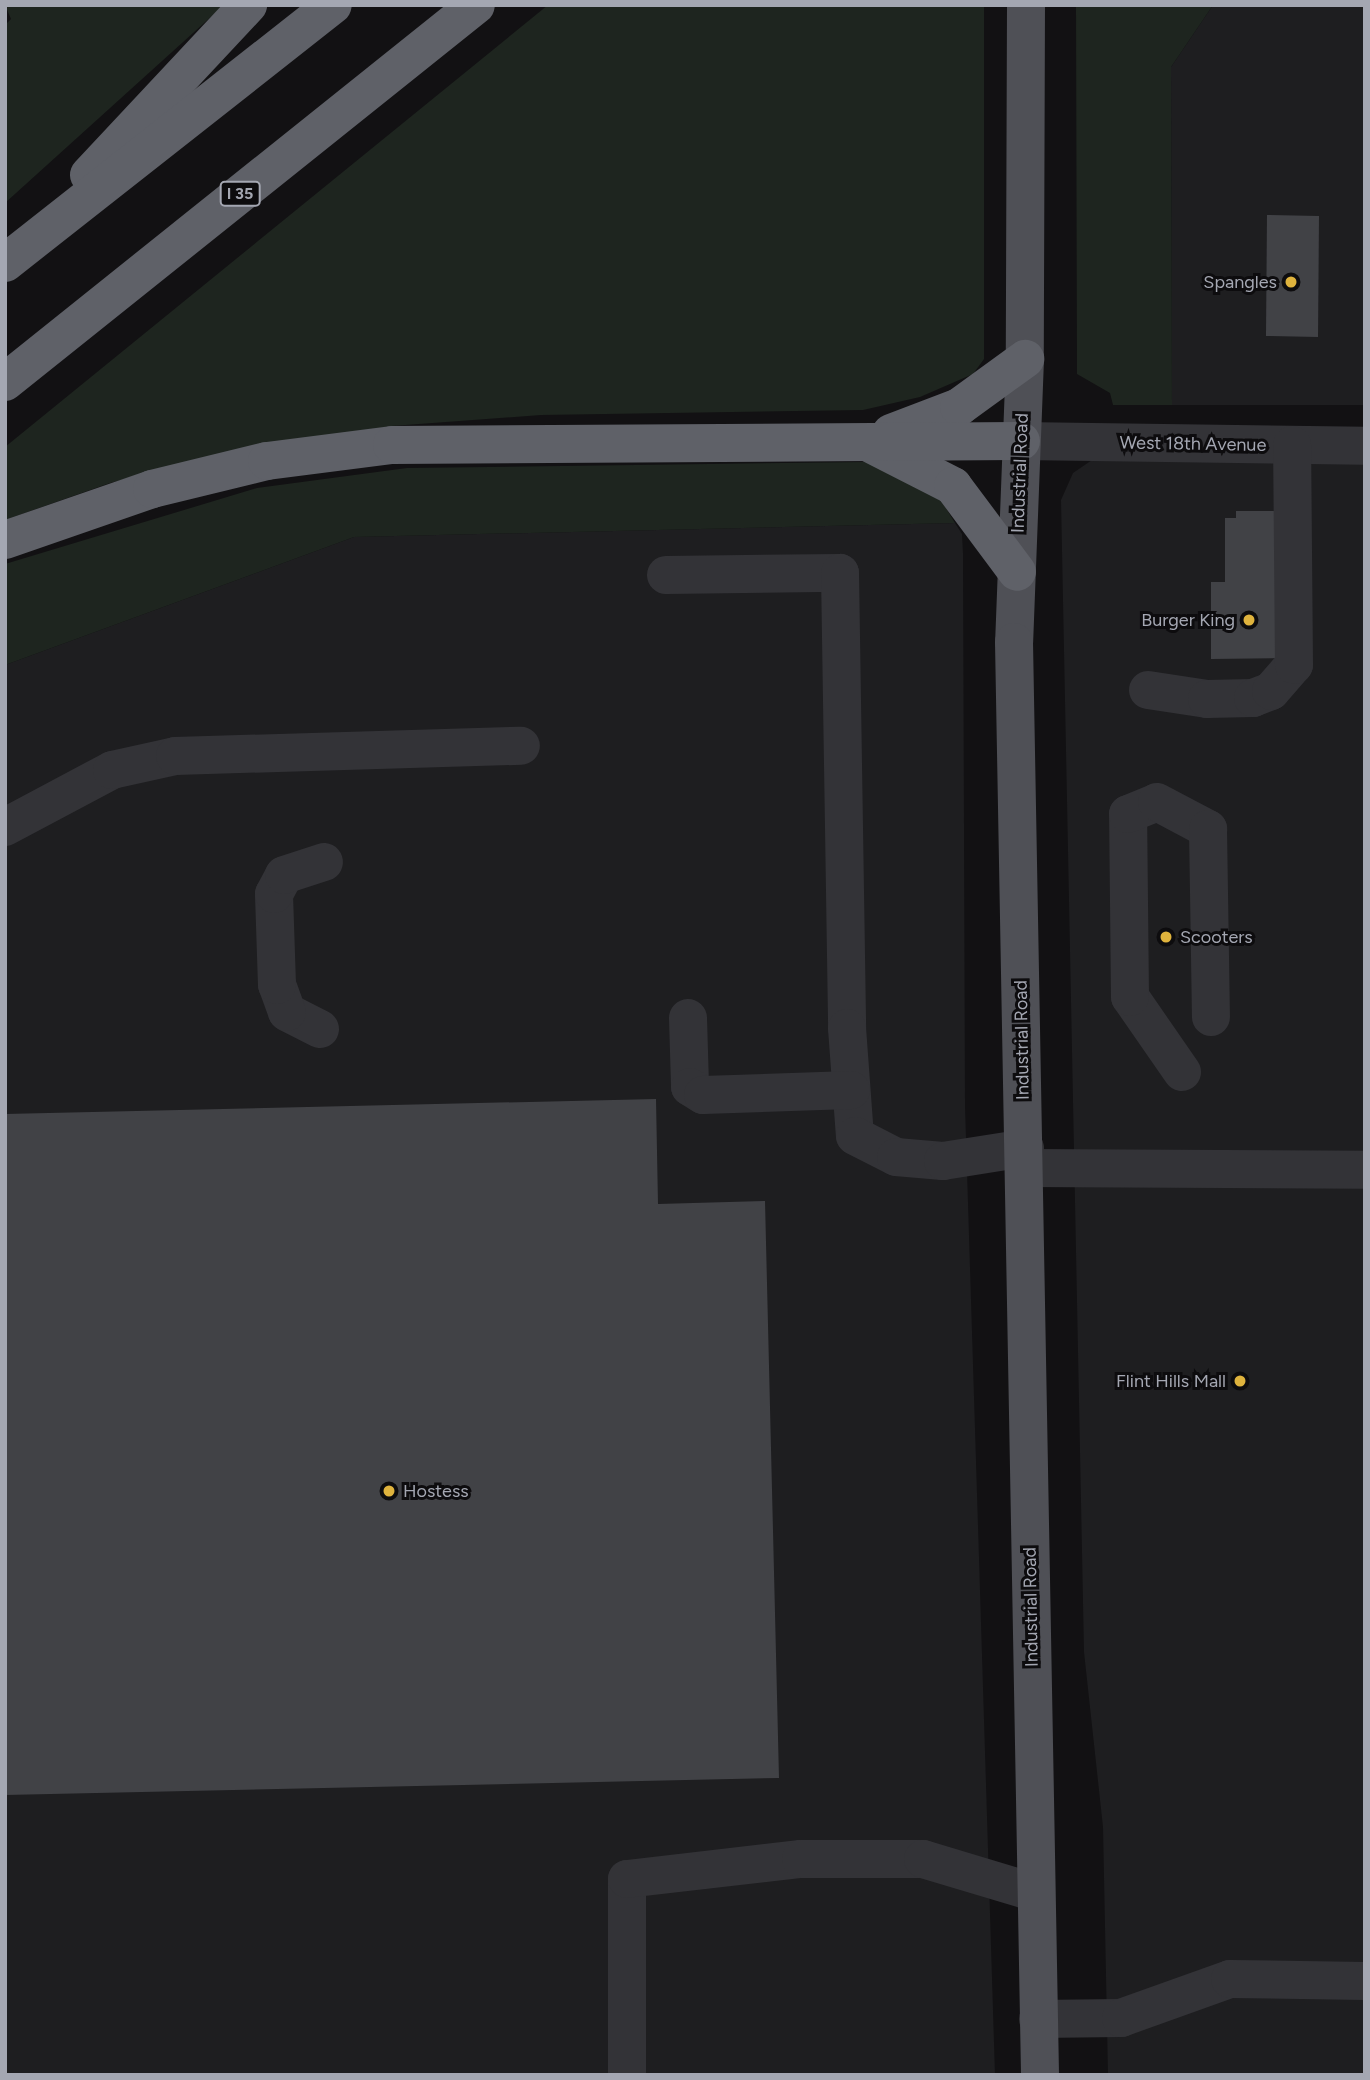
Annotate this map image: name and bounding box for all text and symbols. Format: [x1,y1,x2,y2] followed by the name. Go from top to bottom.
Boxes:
[219,182,261,206] road number: I 35
[1203,271,1277,293] place label: Spangles
[1283,274,1299,290] marker: Spangles
[1007,413,1033,533] street label: Industrial Road
[1119,432,1267,456] street label: West 18th Avenue
[1141,609,1235,631] place label: Burger King
[1241,612,1257,628] marker: Burger King
[1180,926,1253,948] place label: Scooters
[1158,929,1174,945] marker: Scooters
[1010,980,1034,1100] street label: Industrial Road
[1116,1370,1226,1392] place label: Flint Hills Mall
[1232,1373,1248,1389] marker: Flint Hills Mall
[403,1480,469,1502] place label: Hostess
[381,1483,397,1499] marker: Hostess
[1019,1547,1043,1667] street label: Industrial Road

